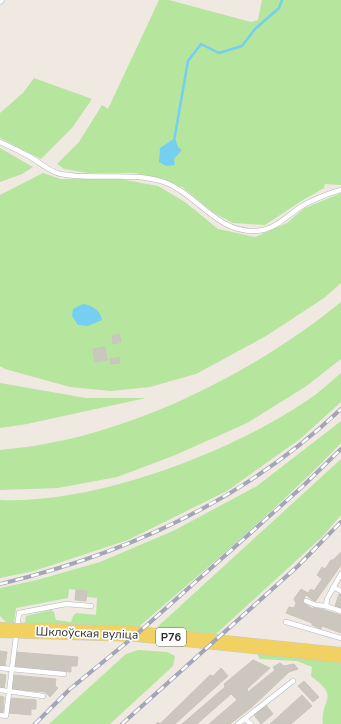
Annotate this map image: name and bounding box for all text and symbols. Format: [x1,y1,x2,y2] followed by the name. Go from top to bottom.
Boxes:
[35,623,139,643] street label: Шклоўская вуліца
[156,628,186,646] road number: Р76

